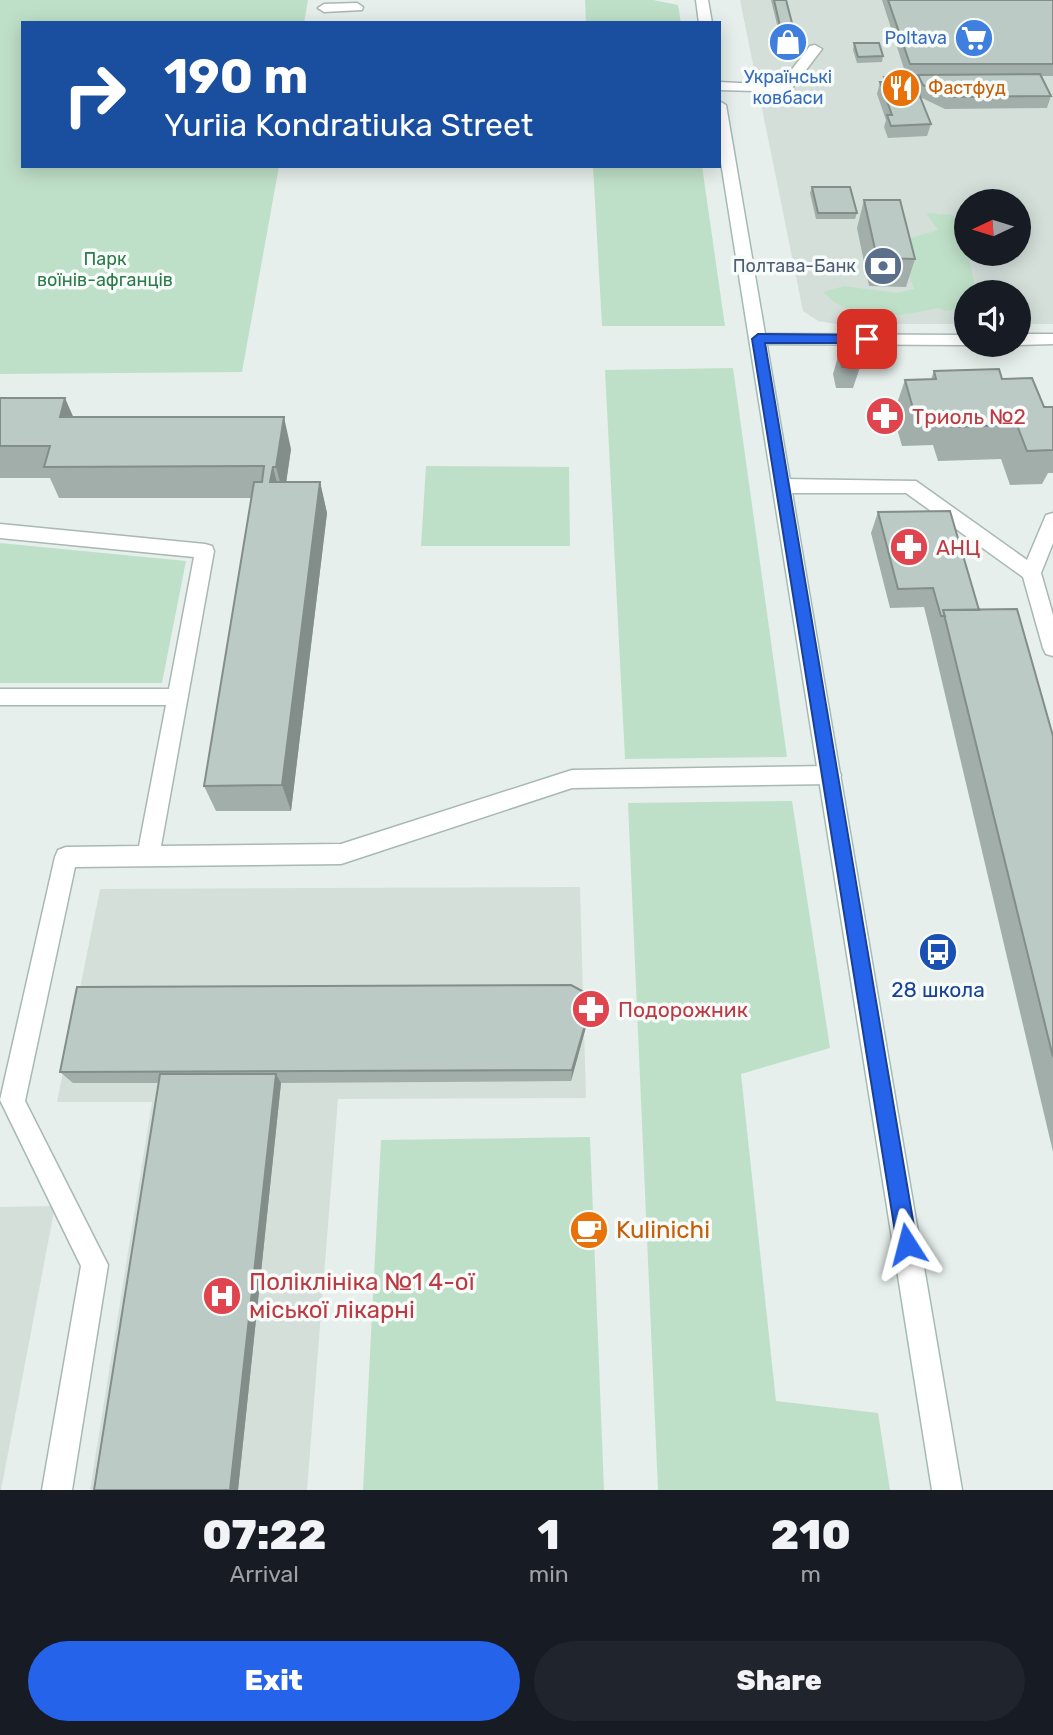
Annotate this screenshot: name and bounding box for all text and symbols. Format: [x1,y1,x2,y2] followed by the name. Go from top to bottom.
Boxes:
[953,17,995,59] supermarket icon: Poltava
[767,21,809,63] shop icon: Українські ковбаси
[885,27,947,49] place label: Poltava
[164,47,308,105] text: 190 m
[49,49,140,140] icon: right
[744,66,832,109] place label: Українські ковбаси
[880,67,922,109] restaurant icon: Фастфуд
[928,77,1006,99] place label: Фастфуд
[164,106,533,144] text: Yuriia Kondratiuka Street
[954,189,1031,266] north arrow
[954,189,1031,357] map controls
[862,245,904,287] bank icon: Полтава-Банк
[37,248,173,291] park label: Парк воїнів-афганців
[733,255,856,277] place label: Полтава-Банк
[954,280,1031,357] button: sound
[837,309,897,369] pin
[848,320,886,358] icon: arrive
[864,395,906,437] pharmacy icon: Триоль №2
[912,404,1026,429] place label: Триоль №2
[888,526,930,568] pharmacy icon: АНЦ
[936,535,980,560] place label: АНЦ
[917,931,959,973] bus stop icon: 28 школа
[891,977,985,1002] place label: 28 школа
[570,988,612,1030] pharmacy icon: Подорожник
[618,997,748,1022] place label: Подорожник
[870,1207,944,1281] position arrow
[568,1209,610,1251] cafe icon: Kulinichi
[616,1216,710,1244] place label: Kulinichi
[249,1268,476,1324] place label: Поліклініка №1 4-ої міської лікарні
[201,1275,243,1317] hospital icon: Поліклініка №1 4-ої міської лікарні
[202,1510,326,1560] text: 07:22
[538,1510,560,1560] text: 1
[771,1510,851,1560] text: 210
[230,1560,299,1588] text: Arrival
[529,1560,569,1588] text: min
[801,1560,821,1588] text: m
[28,1641,520,1721] button: Exit
[534,1641,1025,1721] button: Share

